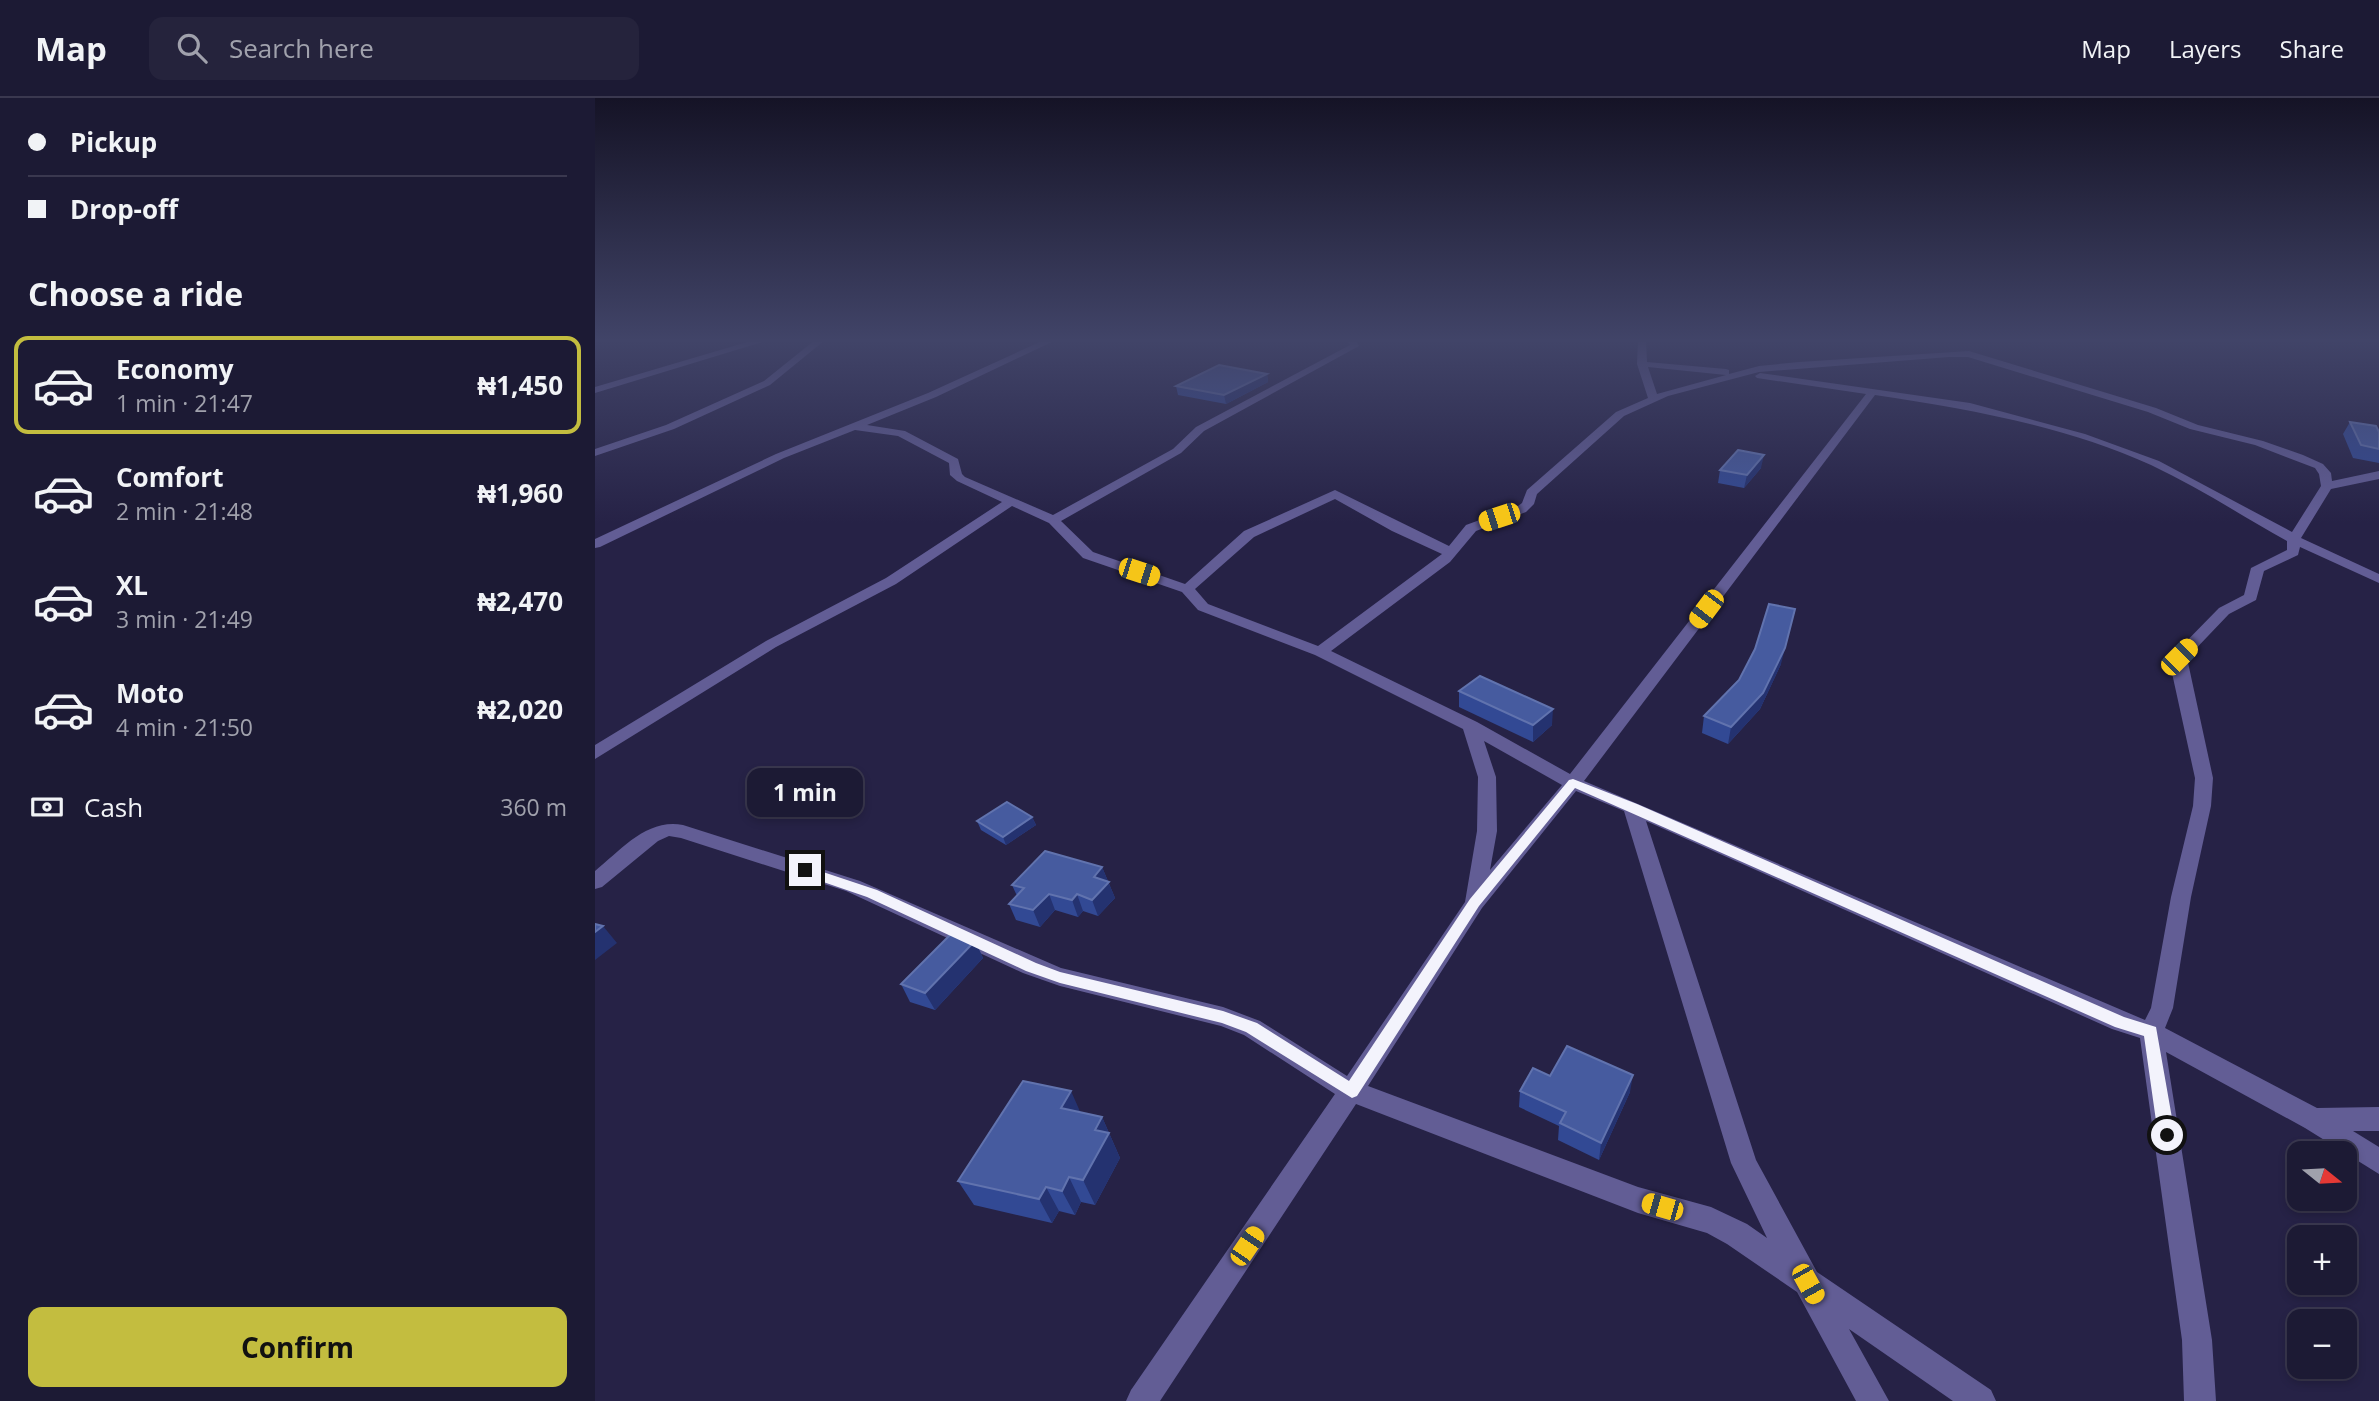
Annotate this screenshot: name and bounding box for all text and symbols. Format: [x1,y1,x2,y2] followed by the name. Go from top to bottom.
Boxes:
[149,17,639,80] search box
[35,26,107,71] text: Map
[173,29,211,67] icon: search
[229,30,374,66] text: Search here
[2081,32,2131,65] text: Map
[2169,32,2242,65] text: Layers
[2280,32,2344,65] text: Share
[70,124,157,160] text: Pickup
[70,191,178,227] text: Drop-off
[28,272,243,315] text: Choose a ride
[116,351,234,387] text: Economy
[32,354,95,417] icon: car
[477,367,563,403] text: ₦1,450
[116,387,253,419] text: 1 min · 21:47
[116,459,223,495] text: Comfort
[32,462,95,525] icon: car
[477,475,563,511] text: ₦1,960
[116,495,253,527] text: 2 min · 21:48
[1476,501,1523,533] car
[1116,556,1163,588] car
[116,567,148,603] text: XL
[32,570,95,633] icon: car
[477,583,563,619] text: ₦2,470
[1685,586,1728,632] car
[116,603,253,635] text: 3 min · 21:49
[2157,635,2202,679] car
[116,675,184,711] text: Moto
[32,678,95,741] icon: car
[477,691,563,727] text: ₦2,020
[116,711,253,743] text: 4 min · 21:50
[747,768,863,818] callout: 1 min
[773,776,837,808] text: 1 min
[28,788,66,826] icon: cash
[84,789,143,825] text: Cash
[500,791,567,823] text: 360 m
[789,854,821,886] route end
[2151,1119,2183,1151] route start
[2287,1141,2357,1211] north arrow
[2287,1141,2357,1379] map controls
[1639,1191,1686,1223] car
[1227,1223,1268,1269] car
[2287,1225,2357,1295] button: +
[1789,1261,1828,1307] car
[28,1307,567,1387] button: Confirm
[2287,1309,2357,1379] button: −

